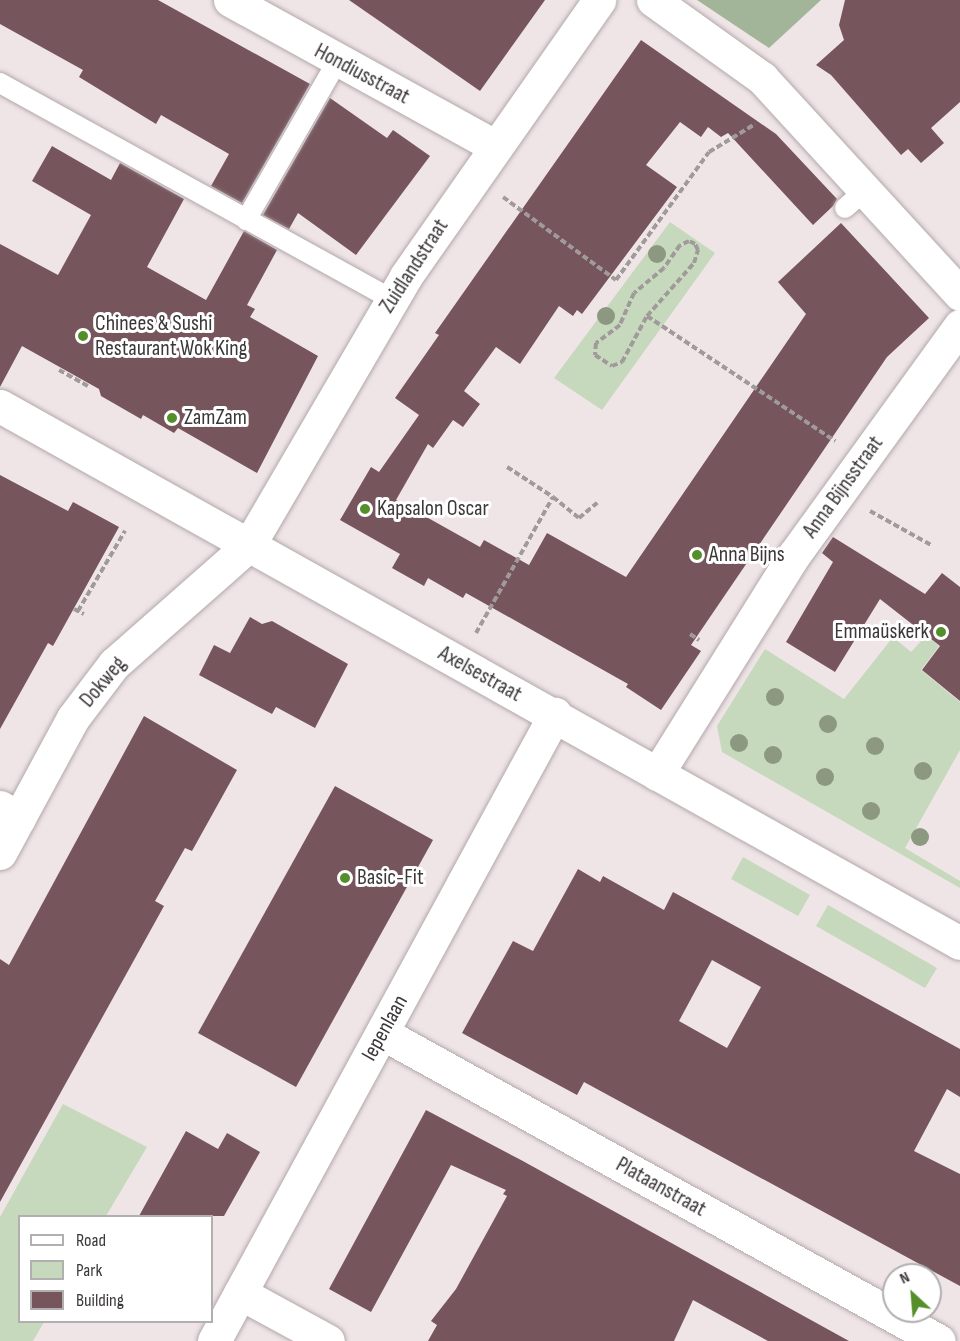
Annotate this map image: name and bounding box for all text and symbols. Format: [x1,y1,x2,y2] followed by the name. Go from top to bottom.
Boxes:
[310,38,414,110] street label: Hondiusstraat
[374,214,454,318] street label: Zuidlandstraat
[95,310,247,362] place label: Chinees & Sushi Restaurant Wok King
[76,329,90,343] marker: Chinees & Sushi Restaurant Wok King
[184,405,247,431] place label: ZamZam
[165,411,179,425] marker: ZamZam
[797,431,889,543] street label: Anna Bijnsstraat
[377,496,489,522] place label: Kapsalon Oscar
[358,502,372,516] marker: Kapsalon Oscar
[709,542,785,568] place label: Anna Bijns
[690,548,704,562] marker: Anna Bijns
[835,619,929,645] place label: Emmaüskerk
[934,625,948,639] marker: Emmaüskerk
[434,640,526,708] street label: Axelsestraat
[74,651,132,713] street label: Dokweg
[357,865,424,891] place label: Basic-Fit
[338,871,352,885] marker: Basic-Fit
[356,991,414,1065] street label: Iepenlaan
[611,1151,711,1223] street label: Plataanstraat
[18,1215,213,1323] legend
[76,1230,106,1251] text: Road
[76,1260,102,1281] text: Park
[882,1263,942,1323] north arrow
[897,1268,913,1289] text: N
[76,1290,124,1311] text: Building

